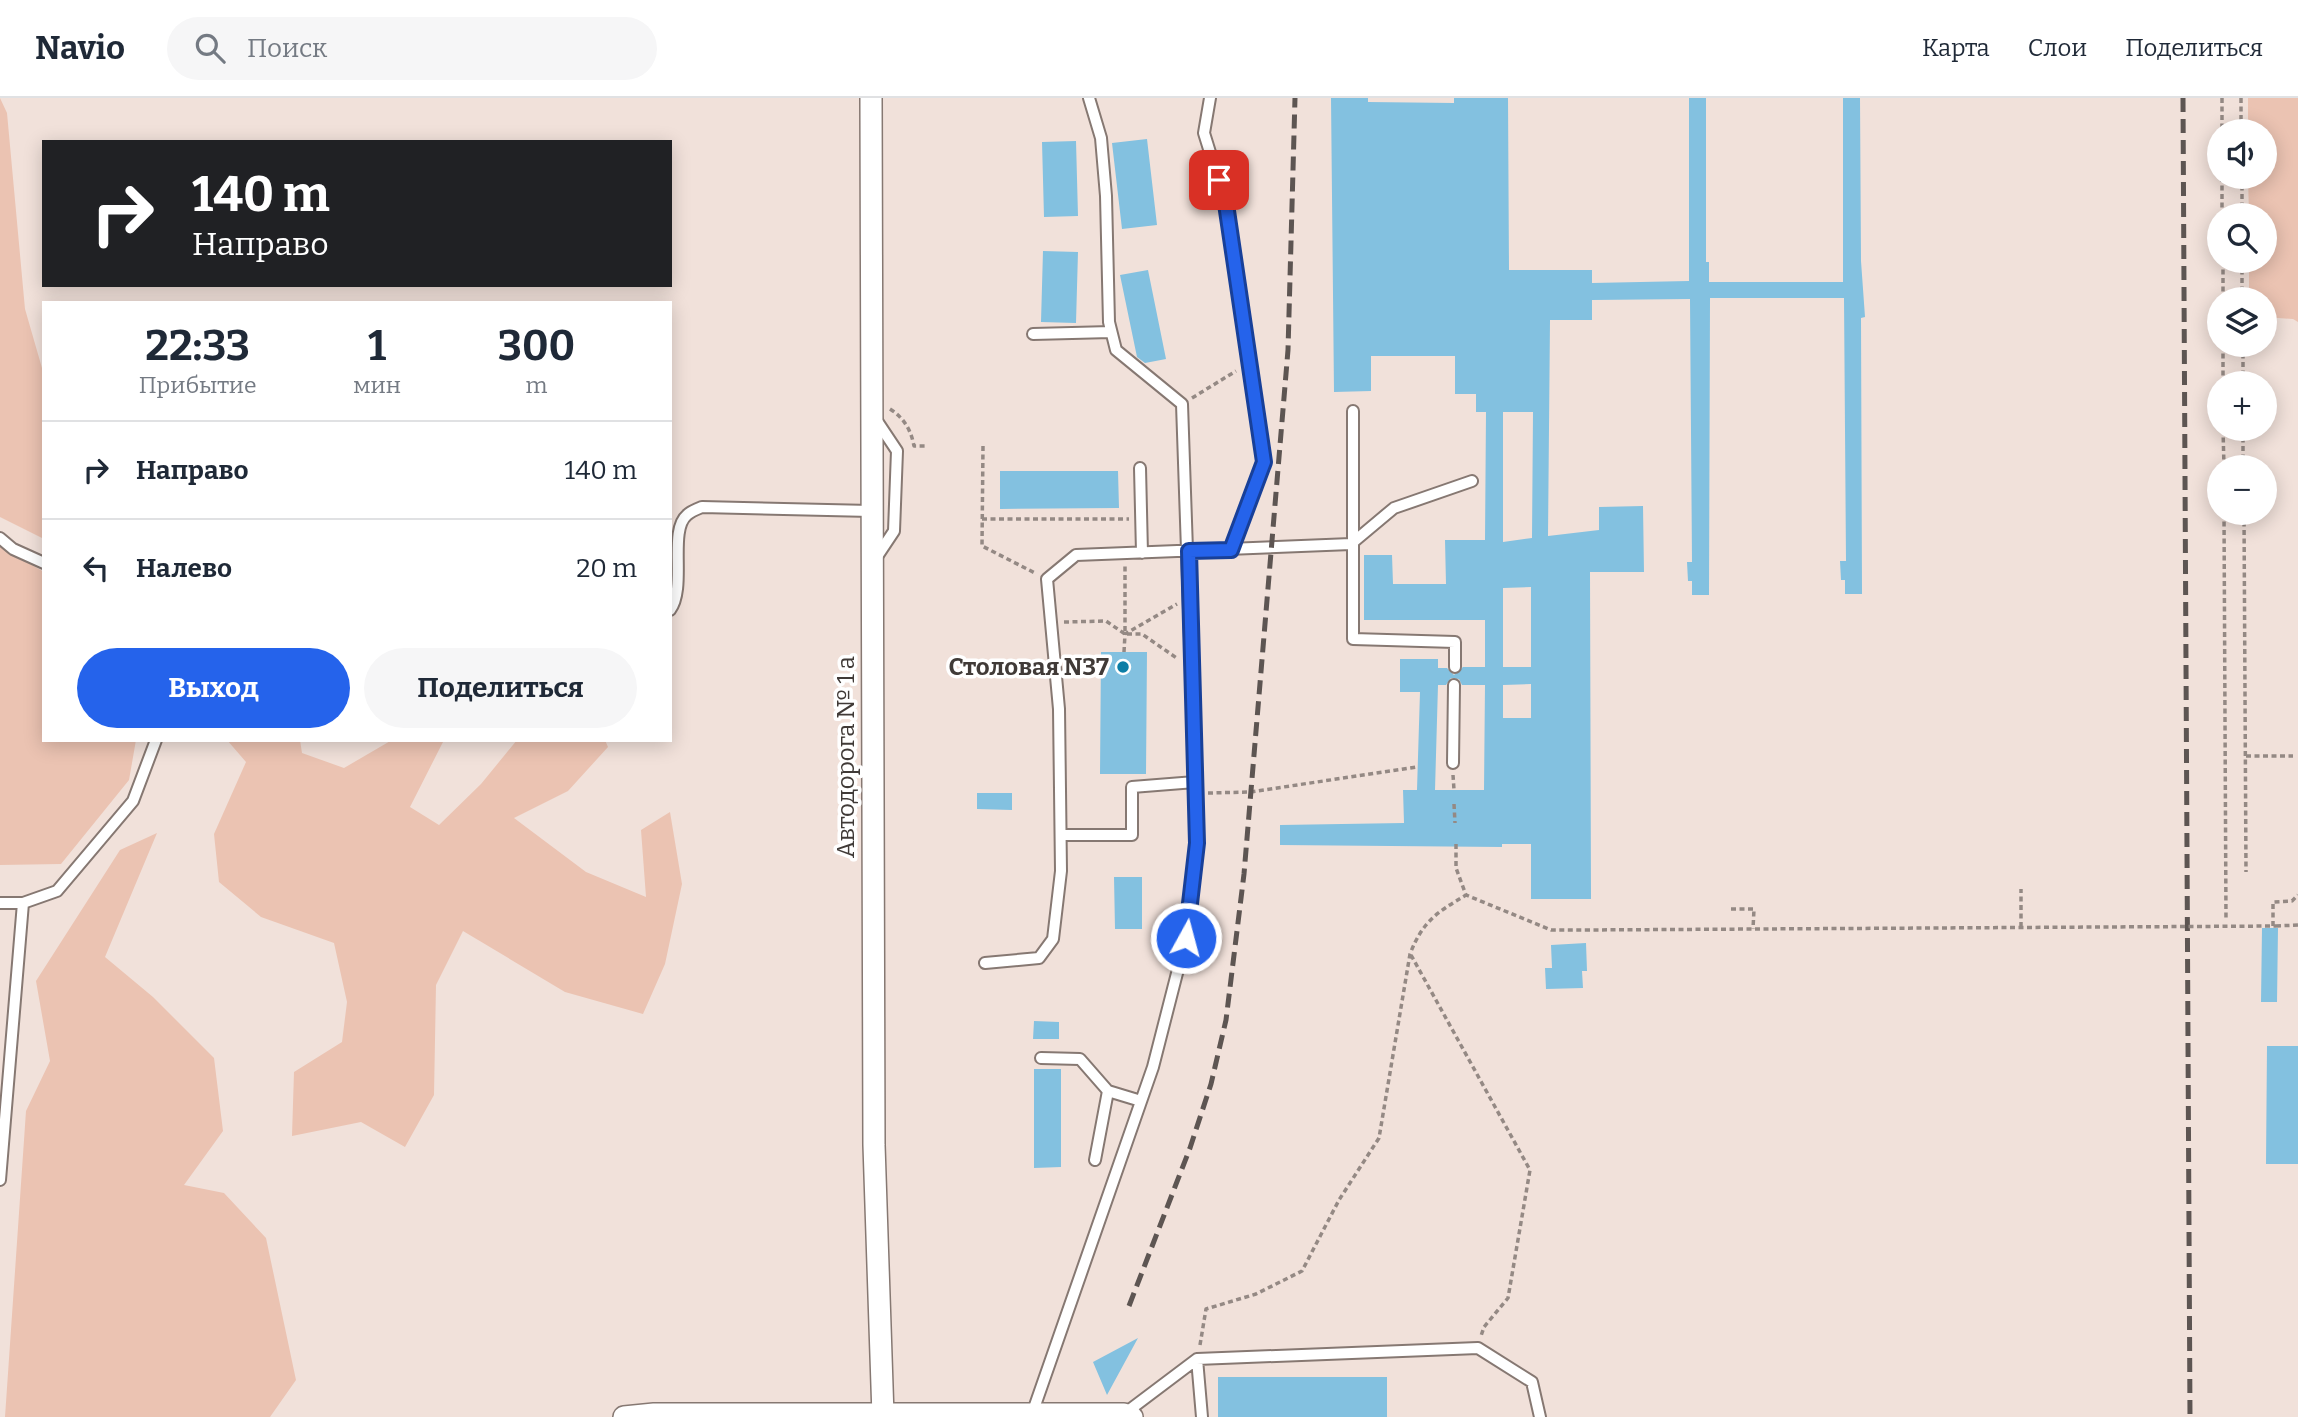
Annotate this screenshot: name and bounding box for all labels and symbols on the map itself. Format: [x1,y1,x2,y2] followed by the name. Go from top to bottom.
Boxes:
[1189,150,1249,210] pin
[949,653,1109,681] place label: Столовая N37
[832,656,860,858] street label: Автодорога № 1 а
[1115,659,1131,675] marker: Столовая N37
[1149,901,1223,975] position arrow

